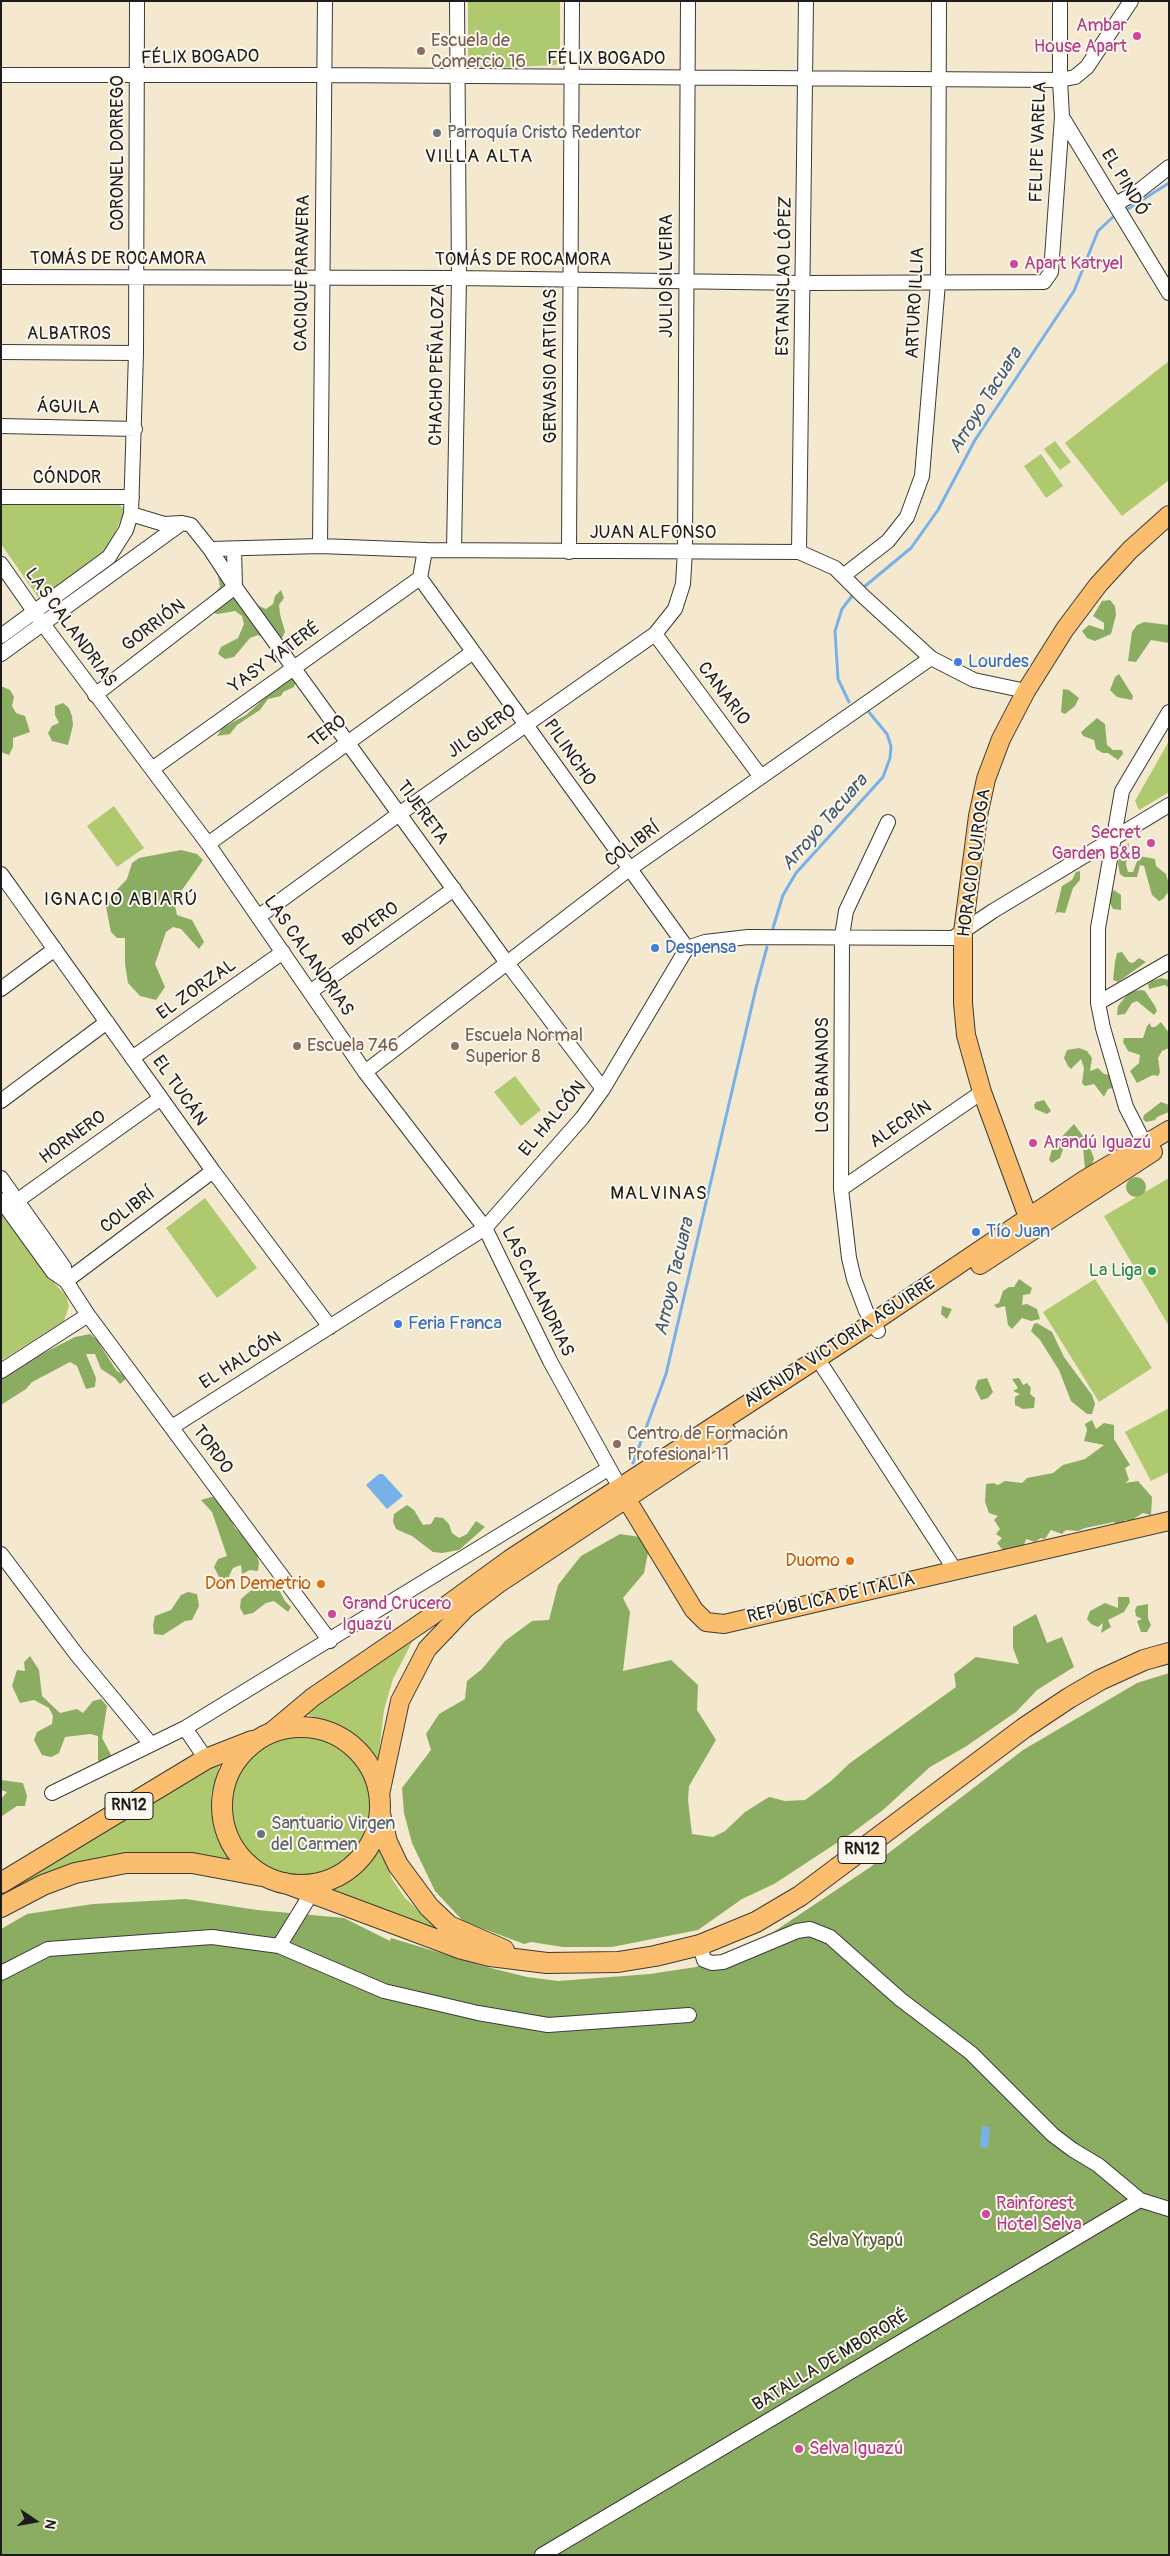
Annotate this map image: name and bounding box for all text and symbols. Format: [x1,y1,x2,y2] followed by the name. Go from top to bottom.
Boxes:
[1034,15,1127,58] place label: Ambar House Apart
[431,30,526,72] place label: Escuela de Comercio 16
[1131,30,1143,42] marker: Ambar House Apart
[415,45,427,57] marker: Escuela de Comercio 16
[141,46,259,70] street label: FÉLIX BOGADO
[547,48,665,70] street label: FÉLIX BOGADO
[107,75,129,231] street label: CORONEL DORREGO
[1026,81,1052,203] street label: FELIPE VARELA
[447,122,641,144] place label: Parroquía Cristo Redentor
[431,127,443,139] marker: Parroquía Cristo Redentor
[424,146,534,168] district label: VILLA ALTA
[1096,146,1152,220] street label: EL PINDÓ
[291,194,315,352] street label: CACIQUE PARAVERA
[773,196,797,356] street label: ESTANISLAO LÓPEZ
[656,214,678,338] street label: JULIO SILVEIRA
[902,247,930,359] street label: ARTURO ILLIA
[30,248,206,270] street label: TOMÁS DE ROCAMORA
[435,249,611,271] street label: TOMÁS DE ROCAMORA
[1024,253,1123,275] place label: Apart Katryel
[1008,258,1020,270] marker: Apart Katryel
[426,284,450,446] street label: CHACHO PEÑALOZA
[540,289,562,443] street label: GERVASIO ARTIGAS
[27,323,111,345] street label: ALBATROS
[945,344,1027,458] water label: Arroyo Tacuara
[36,397,100,419] street label: ÁGUILA
[33,467,101,489] street label: CÓNDOR
[590,522,716,544] street label: JUAN ALFONSO
[20,564,120,692] street label: LAS CALANDRIAS
[118,595,190,657] street label: GORRIÓN
[225,618,325,698] street label: YASY YATERÉ
[968,651,1029,673] place label: Lourdes
[952,656,964,668] marker: Lourdes
[692,658,754,730] street label: CANARIO
[443,701,521,763] street label: JILGUERO
[305,711,351,753] street label: TERO
[538,716,600,790] street label: PILINCHO
[777,770,873,876] water label: Arroyo Tacuara
[392,777,452,849] street label: TIJERETA
[954,787,996,939] street label: HORACIO QUIROGA
[601,818,665,872] street label: COLIBRÍ
[1051,822,1141,864] place label: Secret Garden B&B
[1145,837,1157,849] marker: Secret Garden B&B
[42,889,200,911] district label: IGNACIO ABIARÚ
[258,892,358,1020] street label: LAS CALANDRIAS
[339,898,403,952] street label: BOYERO
[665,937,736,959] place label: Despensa
[649,942,661,954] marker: Despensa
[153,955,241,1025] street label: EL ZORZAL
[812,1017,834,1133] street label: LOS BANANOS
[465,1025,583,1068] place label: Escuela Normal Superior 8
[307,1035,398,1057] place label: Escuela 746
[291,1040,303,1052] marker: Escuela 746
[449,1040,461,1052] marker: Escuela Normal Superior 8
[147,1052,211,1130] street label: EL TUCÁN
[515,1077,591,1161] street label: EL HALCÓN
[866,1096,936,1154] street label: ALECRÍN
[36,1107,110,1169] street label: HORNERO
[1043,1132,1151,1154] place label: Arandú Iguazú
[1027,1137,1039,1149] marker: Arandú Iguazú
[96,1183,160,1239] street label: COLIBRÍ
[609,1183,709,1205] district label: MALVINAS
[650,1216,700,1338] water label: Arroyo Tacuara
[986,1221,1050,1243] place label: Tío Juan
[496,1223,578,1361] street label: LAS CALANDRIAS
[970,1226,982,1238] marker: Tío Juan
[1089,1260,1142,1282] place label: La Liga
[1146,1265,1158,1277] marker: La Liga
[740,1273,940,1413] street label: AVENIDA VICTORIA AGUIRRE
[408,1313,502,1335] place label: Feria Franca
[392,1318,404,1330] marker: Feria Franca
[196,1327,286,1395] street label: EL HALCÓN
[187,1422,237,1478] street label: TORDO
[627,1423,788,1466] place label: Centro de Formación Profesional 11
[611,1438,623,1450] marker: Centro de Formación Profesional 11
[785,1550,840,1572] place label: Duomo
[844,1555,856,1567] marker: Duomo
[745,1569,917,1629] street label: REPÚBLICA DE ITALIA
[205,1573,311,1595] place label: Don Demetrio
[315,1578,327,1590] marker: Don Demetrio
[342,1593,451,1636] place label: Grand Crucero Iguazú
[326,1608,338,1620] marker: Grand Crucero Iguazú
[105,1792,153,1820] road number: RN12
[271,1813,395,1856] place label: Santuario Virgen del Carmen
[255,1828,267,1840] marker: Santuario Virgen del Carmen
[838,1836,886,1864] road number: RN12
[996,2193,1081,2236] place label: Rainforest Hotel Selva
[980,2208,992,2220] marker: Rainforest Hotel Selva
[809,2230,903,2252] park label: Selva Yryapú
[749,2306,913,2416] street label: BATALLA DE MBORORÉ
[809,2438,903,2460] place label: Selva Iguazú
[793,2443,805,2455] marker: Selva Iguazú
[10,2496,60,2546] north arrow
[41,2518,59,2531] text: N

